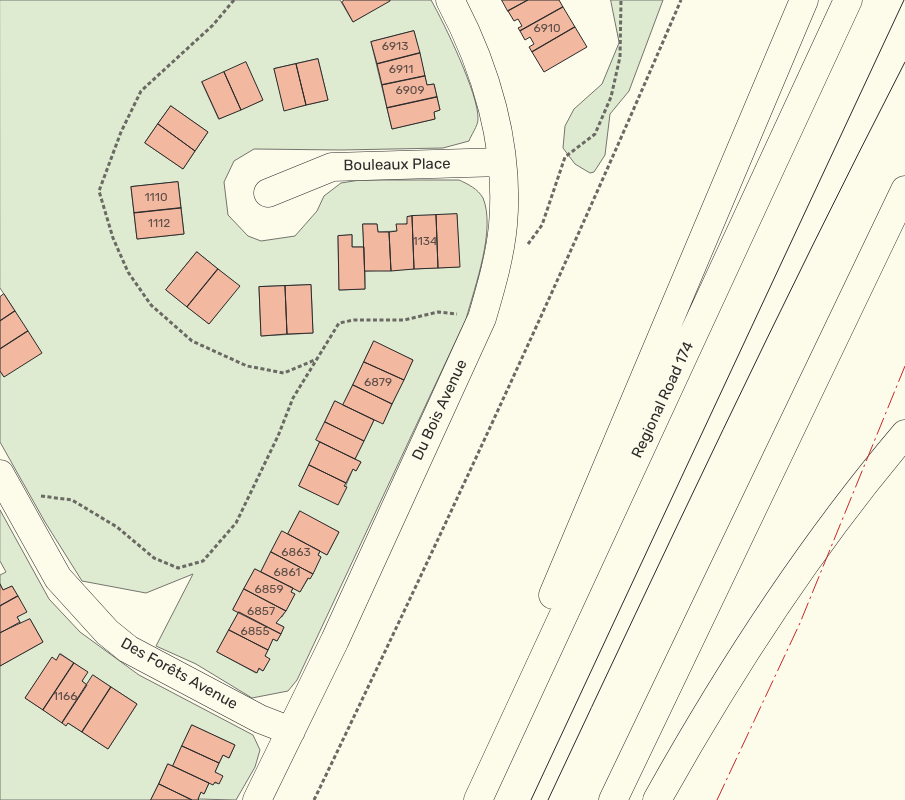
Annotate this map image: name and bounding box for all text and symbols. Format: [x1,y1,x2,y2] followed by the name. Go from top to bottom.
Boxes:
[533,22,561,36] house number: 6910
[382,40,408,54] house number: 6913
[389,63,413,77] house number: 6911
[395,84,425,98] house number: 6909
[343,155,451,175] street label: Bouleaux Place
[144,191,168,205] house number: 1110
[148,217,170,231] house number: 1112
[413,235,437,249] house number: 1134
[628,339,698,461] street label: Regional Road 174
[409,357,471,463] street label: Du Bois Avenue
[364,376,392,390] house number: 6879
[281,546,311,560] house number: 6863
[274,566,300,580] house number: 6861
[254,583,284,597] house number: 6859
[247,605,275,619] house number: 6857
[240,625,270,639] house number: 6855
[117,634,241,714] street label: Des Forêts Avenue
[53,690,77,704] house number: 1166

